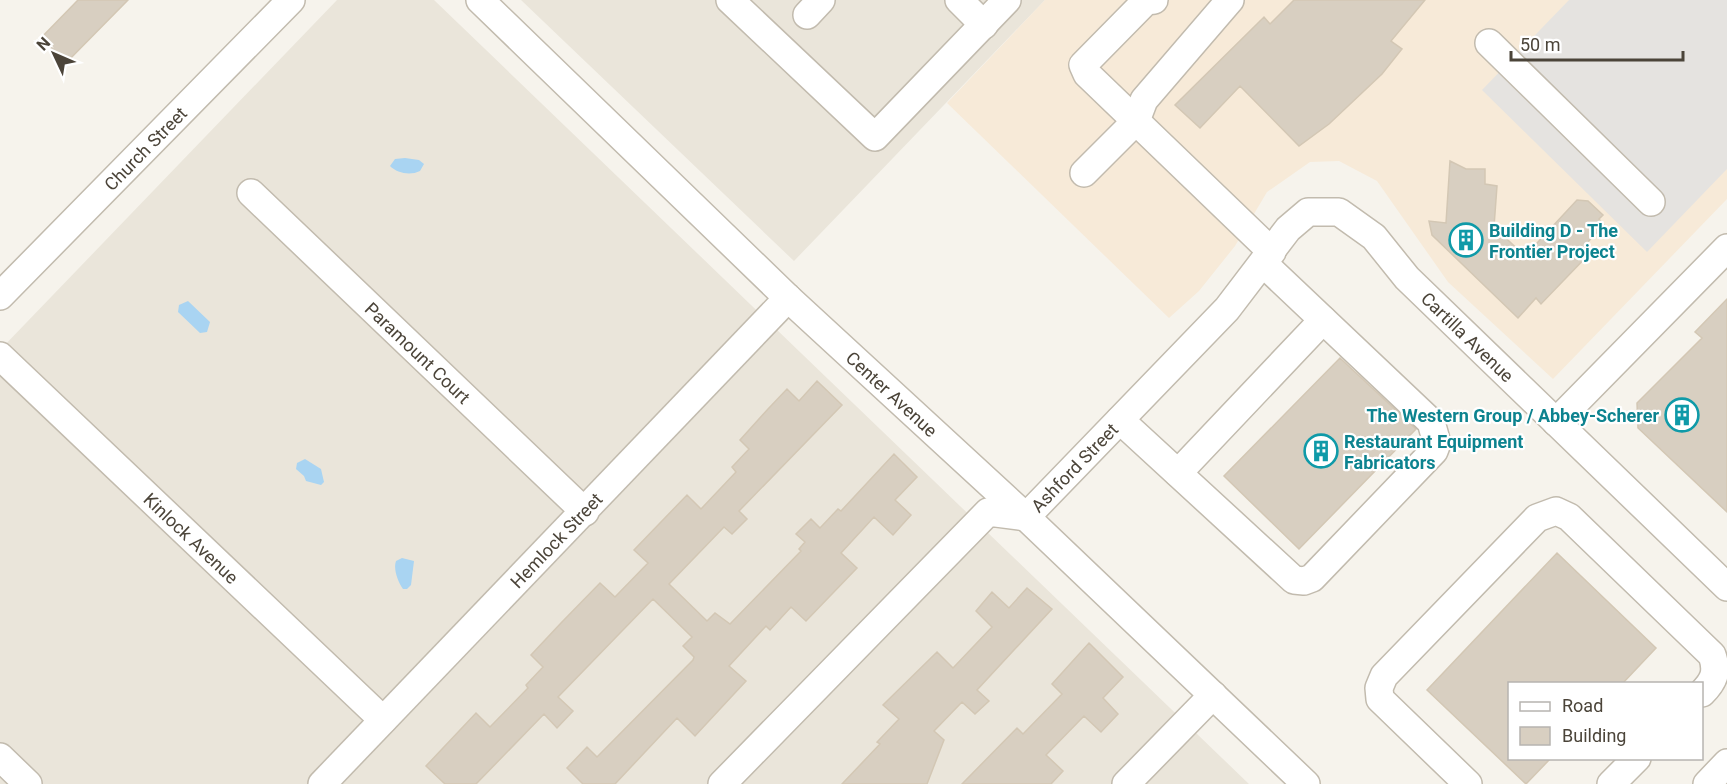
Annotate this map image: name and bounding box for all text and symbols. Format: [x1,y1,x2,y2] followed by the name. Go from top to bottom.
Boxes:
[24,24,84,84] north arrow
[1511,24,1684,62] scale bar
[33,33,54,55] text: N
[1520,34,1560,55] text: 50 m
[99,102,191,195] street label: Church Street
[1489,220,1618,262] place label: Building D - The Frontier Project
[1448,222,1484,258] building icon: Building D - The Frontier Project
[1417,287,1518,386] street label: Cartilla Avenue
[361,298,475,408] street label: Paramount Court
[842,347,942,441] street label: Center Avenue
[1664,397,1700,433] building icon: The Western Group / Abbey-Scherer
[1366,405,1659,426] place label: The Western Group / Abbey-Scherer
[1026,418,1122,516] street label: Ashford Street
[1344,431,1523,473] place label: Restaurant Equipment Fabricators
[1303,433,1339,469] building icon: Restaurant Equipment Fabricators
[140,488,243,588] street label: Kinlock Avenue
[506,488,606,592] street label: Hemlock Street
[1508,682,1703,760] legend
[1562,695,1603,716] text: Road
[1562,725,1626,746] text: Building

